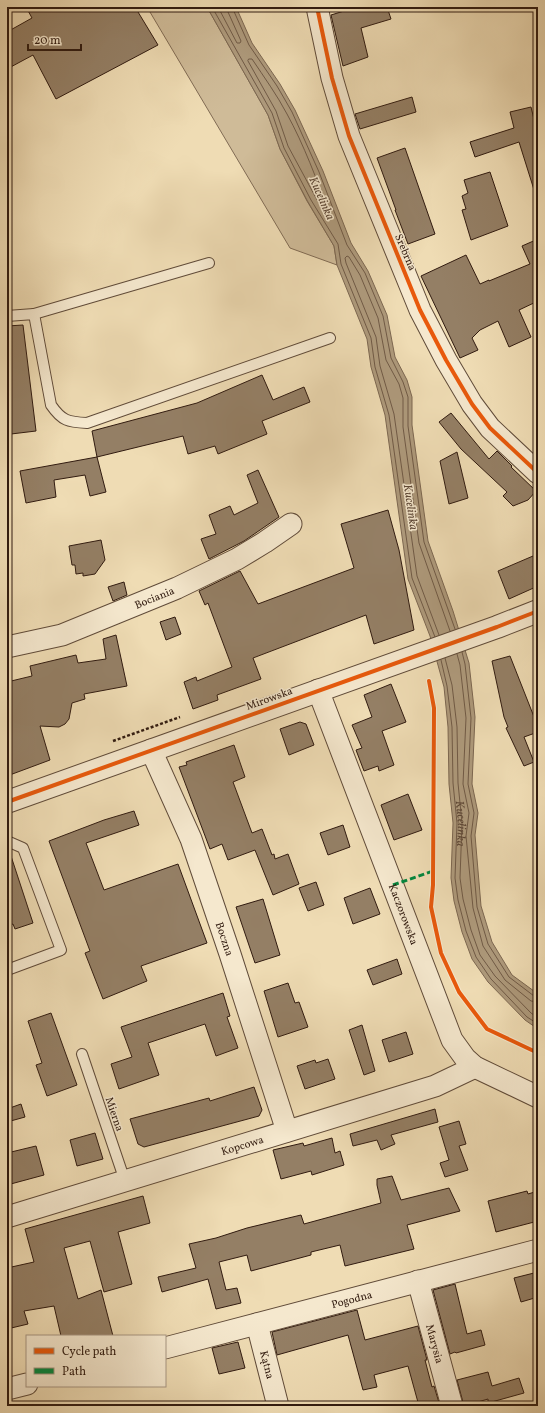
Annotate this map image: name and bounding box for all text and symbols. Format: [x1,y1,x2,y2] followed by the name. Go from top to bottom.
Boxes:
[28,26,81,52] scale bar
[34,33,61,49] text: 20 m
[304,174,338,223] water label: Kucelinka
[390,232,419,274] street label: Srebrna
[399,483,421,531] water label: Kucelinka
[133,584,178,614] street label: Bociania
[244,684,295,715] street label: Mirowska
[451,800,469,847] water label: Kucelinka
[384,882,421,948] street label: Kaczorowska
[211,920,236,959] street label: Boczna
[101,1095,127,1134] street label: Mierna
[219,1133,266,1160] street label: Kopcowa
[330,1288,375,1313] street label: Pogodna
[421,1323,446,1366] street label: Marysia
[26,1335,166,1387] legend
[62,1344,117,1360] text: Cycle path
[255,1349,277,1381] street label: Kątna
[62,1364,86,1380] text: Path

